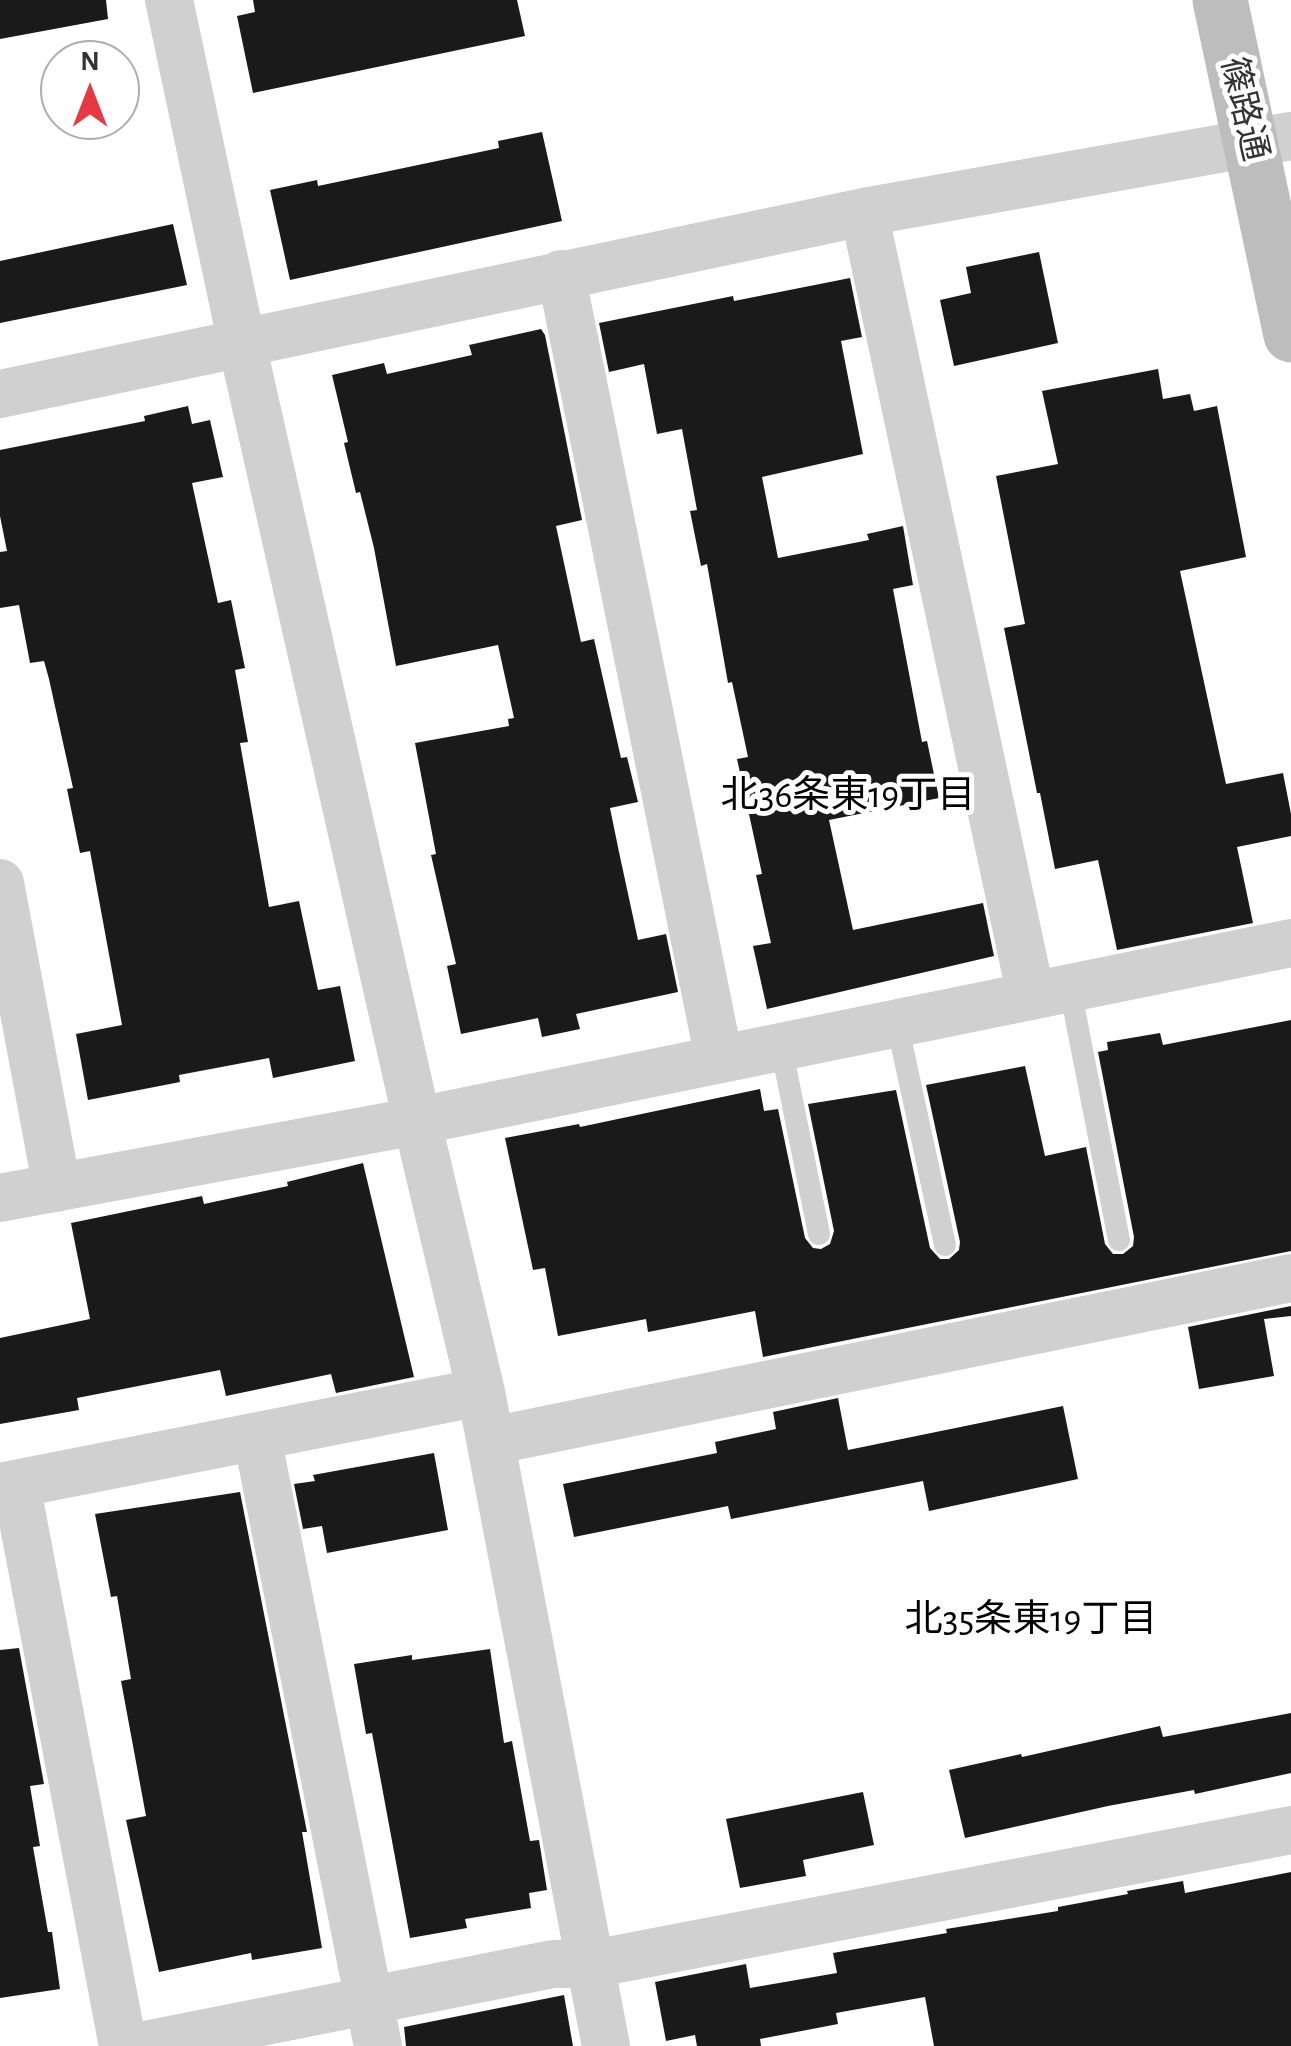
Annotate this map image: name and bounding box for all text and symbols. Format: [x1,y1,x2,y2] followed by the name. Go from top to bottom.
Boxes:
[40,40,140,140] north arrow
[80,48,100,76] text: N
[1212,53,1276,165] street label: 篠路通
[721,773,975,819] district label: 北36条東19丁目
[905,1597,1157,1643] district label: 北35条東19丁目

